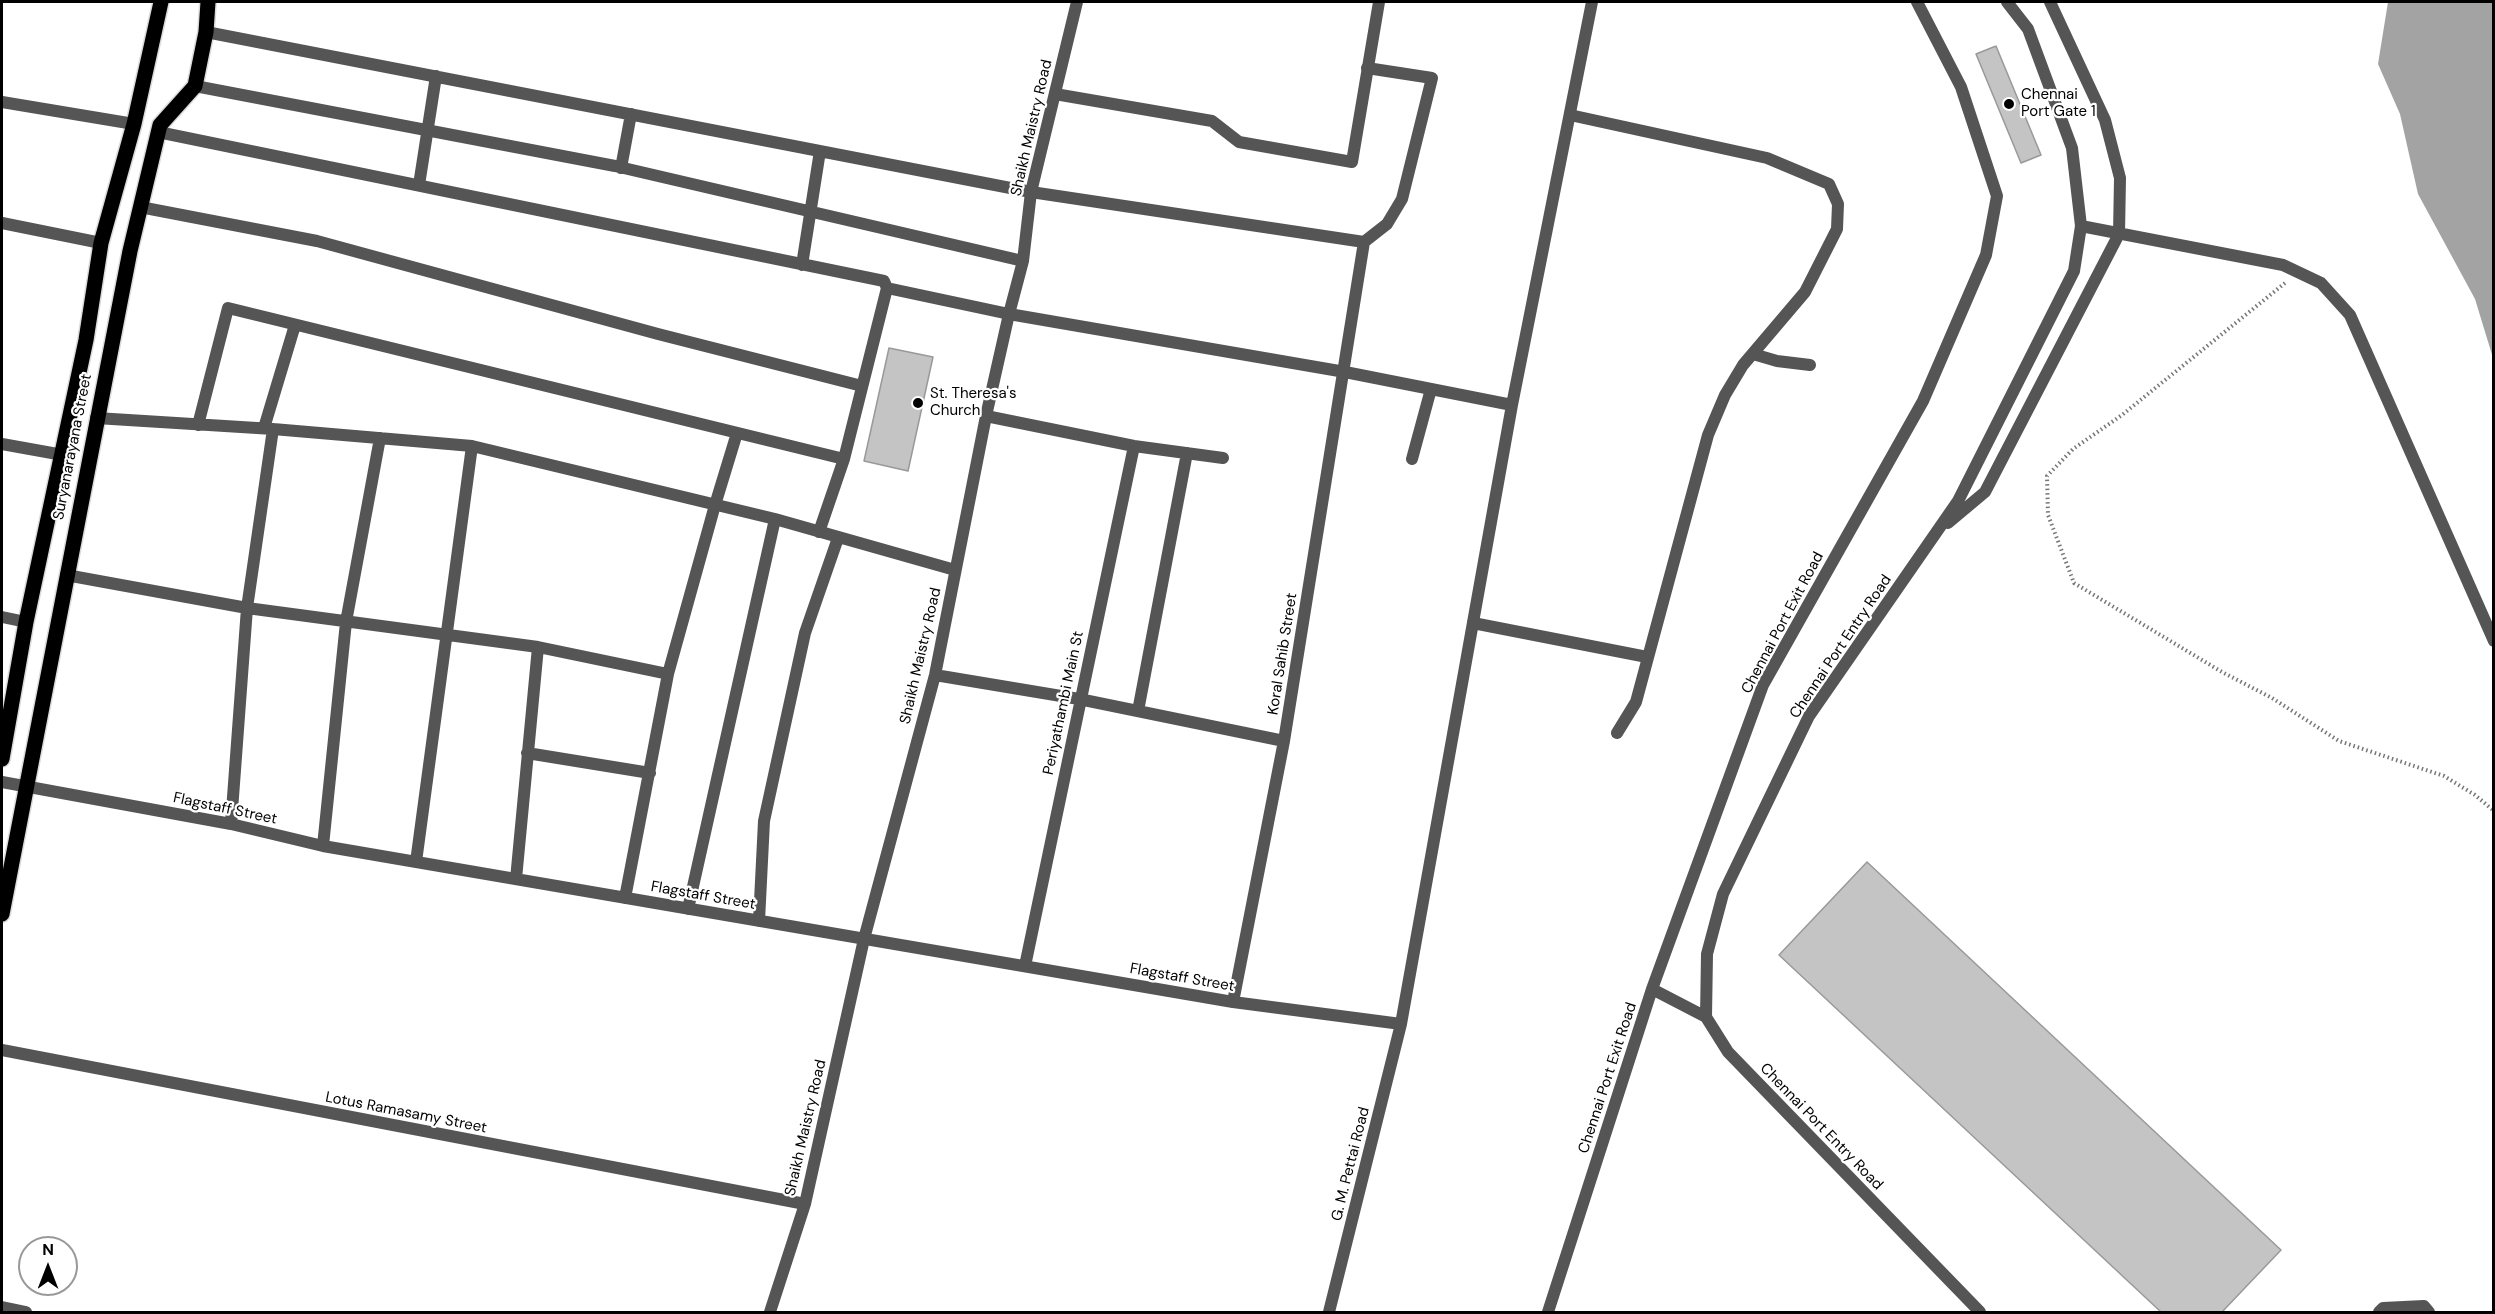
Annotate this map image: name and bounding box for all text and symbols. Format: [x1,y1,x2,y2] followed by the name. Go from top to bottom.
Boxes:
[1008,58,1056,198] street label: Shaikh Maistry Road
[2021,86,2096,121] place label: Chennai Port Gate 1
[2002,97,2016,111] marker: Chennai Port Gate 1
[50,372,96,522] street label: Suryanarayana Street
[930,385,1016,420] place label: St. Theresa's Church
[911,396,925,410] marker: St. Theresa's Church
[1738,549,1828,697] street label: Chennai Port Exit Road
[1786,572,1896,722] street label: Chennai Port Entry Road
[897,586,945,726] street label: Shaikh Maistry Road
[1264,592,1302,716] street label: Koral Sahib Street
[1040,630,1088,776] street label: Periyathambi Main St
[171,789,279,829] street label: Flagstaff Street
[649,878,757,914] street label: Flagstaff Street
[1128,960,1236,996] street label: Flagstaff Street
[1575,1000,1641,1156] street label: Chennai Port Exit Road
[782,1058,830,1198] street label: Shaikh Maistry Road
[1756,1060,1886,1194] street label: Chennai Port Entry Road
[324,1088,488,1138] street label: Lotus Ramasamy Street
[1328,1105,1374,1223] street label: G. M. Pettai Road
[18,1236,78,1296] north arrow
[42,1239,54,1260] text: N

